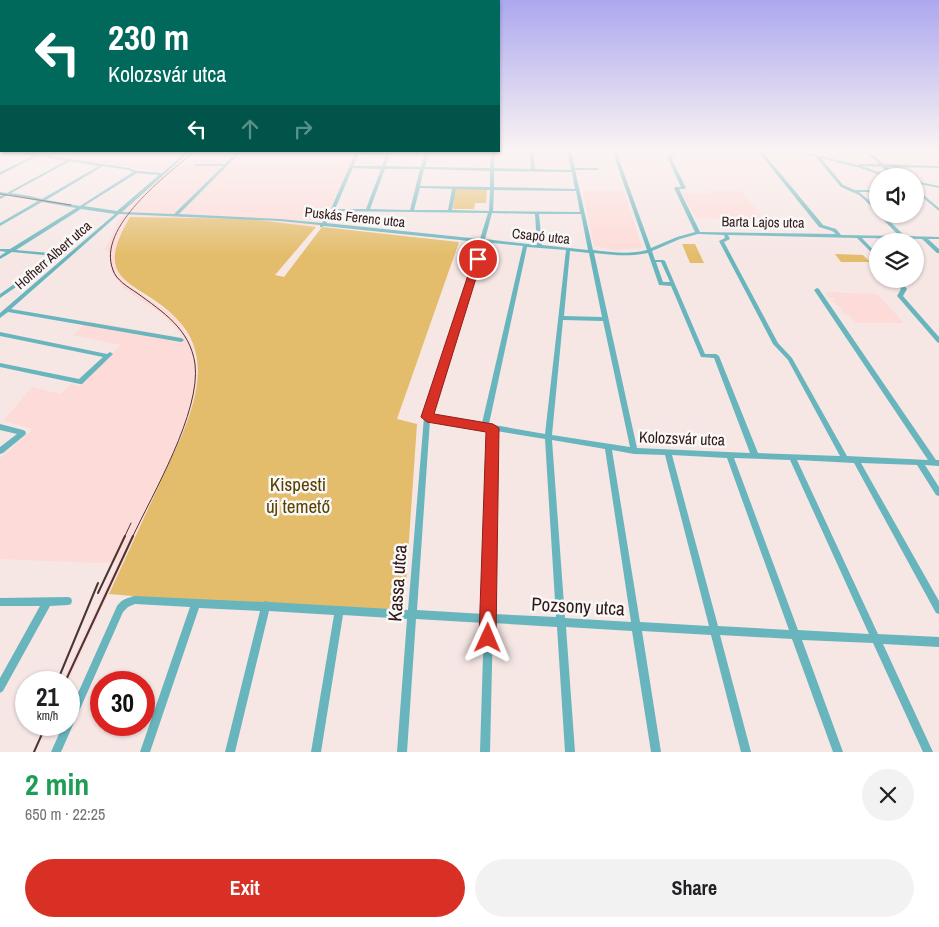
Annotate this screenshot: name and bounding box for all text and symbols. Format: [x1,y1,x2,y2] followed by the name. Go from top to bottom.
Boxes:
[108,14,189,61] text: 230 m
[25,20,90,85] icon: left
[108,59,226,89] text: Kolozsvár utca
[183,115,211,143] icon: left
[236,115,264,143] icon: ahead
[289,115,317,143] icon: right
[869,168,924,288] map controls
[869,168,924,223] button: sound
[304,203,407,231] street label: Puskás Ferenc utca
[721,212,805,232] street label: Barta Lajos utca
[11,216,95,293] street label: Hofherr Albert utca
[511,224,571,248] street label: Csapó utca
[869,233,924,288] button: layers
[457,238,499,280] pin
[464,245,492,273] icon: arrive
[639,426,726,451] street label: Kolozsvár utca
[266,471,330,519] park label: Kispesti új temető
[381,543,413,622] street label: Kassa utca
[531,591,626,621] street label: Pozsony utca
[461,611,513,663] position arrow
[90,671,155,736] speed limit sign: 30
[36,680,59,714] text: 21
[37,708,58,724] text: km/h
[25,764,89,804] text: 2 min
[862,769,914,821] button: close
[25,803,105,825] text: 650 m · 22:25
[25,859,465,917] button: Exit
[475,859,914,917] button: Share

